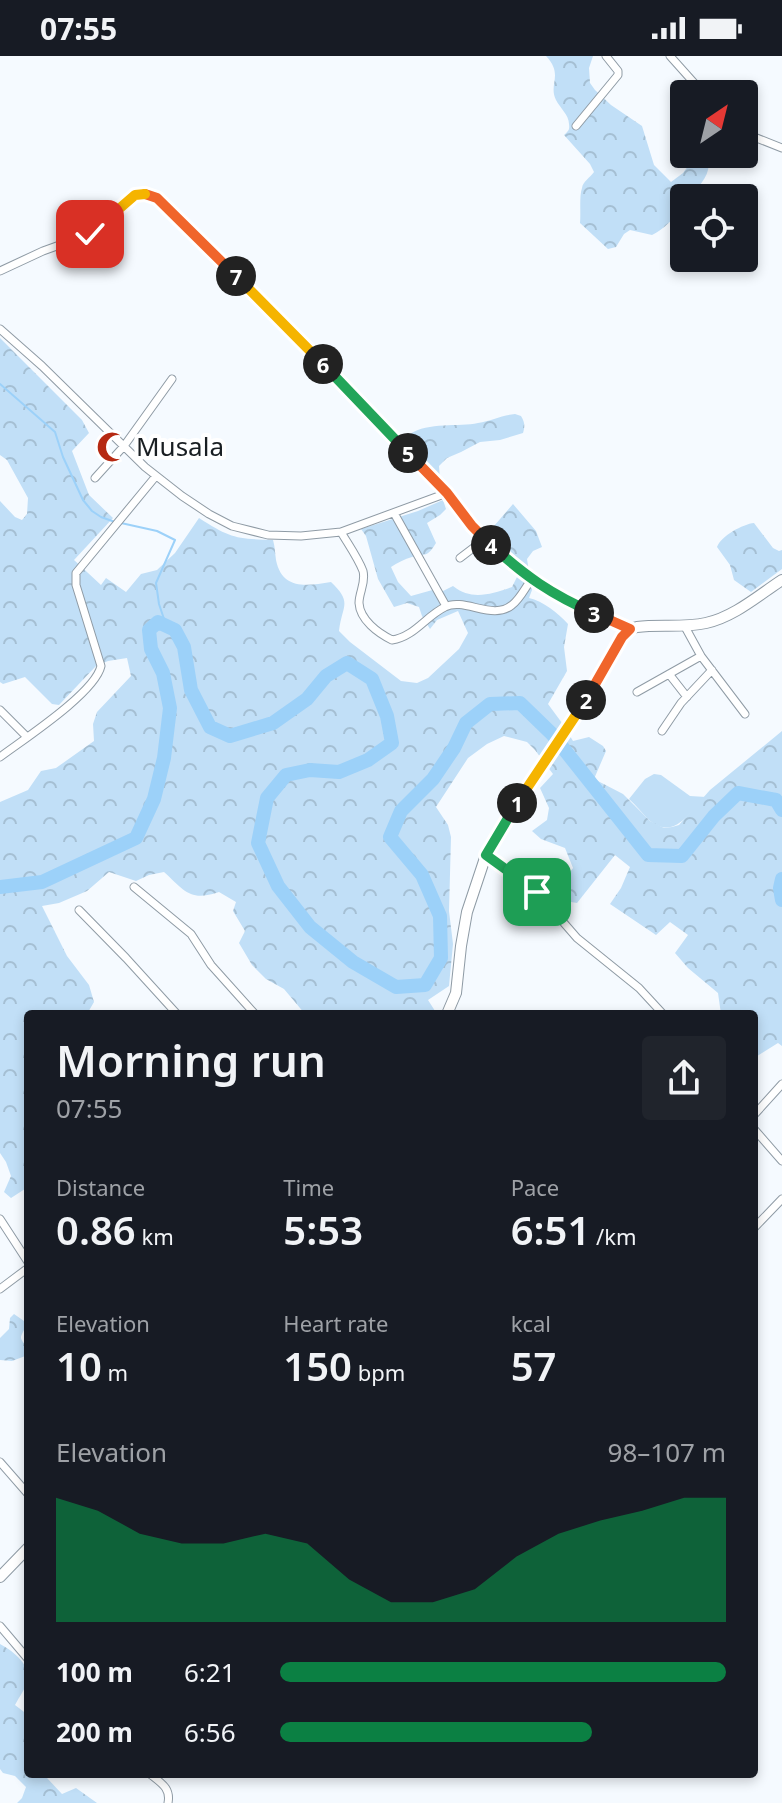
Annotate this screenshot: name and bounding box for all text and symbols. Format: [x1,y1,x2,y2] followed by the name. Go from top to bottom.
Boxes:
[40,8,117,49] text: 07:55
[670,80,758,168] north arrow
[670,80,758,272] map controls
[670,184,758,272] button: locate
[56,200,124,268] pin
[68,212,112,256] icon: check
[216,256,256,296] pin: 7
[230,261,242,291] text: 7
[303,344,343,384] pin: 6
[317,349,329,379] text: 6
[136,428,224,464] place label: Musala
[95,430,129,464] mosque icon: Musala
[388,433,428,473] pin: 5
[402,438,414,468] text: 5
[471,525,511,565] pin: 4
[485,530,497,560] text: 4
[574,593,614,633] pin: 3
[588,598,600,628] text: 3
[566,680,606,720] pin: 2
[580,685,592,715] text: 2
[497,783,537,823] pin: 1
[511,788,523,818] text: 1
[503,858,571,926] pin
[515,870,559,914] icon: arrive
[56,1030,326,1090] text: Morning run
[642,1036,726,1120] button: share
[56,1090,122,1126] text: 07:55
[56,1172,145,1202] text: Distance
[283,1172,334,1202] text: Time
[511,1172,559,1202] text: Pace
[56,1202,136,1257] text: 0.86
[283,1202,363,1257] text: 5:53
[511,1202,590,1257] text: 6:51
[136,1221,174,1251] text: km
[590,1221,637,1251] text: /km
[56,1308,150,1338] text: Elevation
[283,1308,388,1338] text: Heart rate
[511,1308,551,1338] text: kcal
[56,1338,102,1393] text: 10
[283,1338,352,1393] text: 150
[511,1338,556,1393] text: 57
[102,1357,128,1387] text: m
[352,1357,405,1387] text: bpm
[56,1434,167,1470] text: Elevation
[608,1434,726,1470] text: 98–107 m
[56,1654,133,1690] text: 100 m
[184,1654,236,1690] text: 6:21
[56,1714,133,1750] text: 200 m
[184,1714,236,1750] text: 6:56

